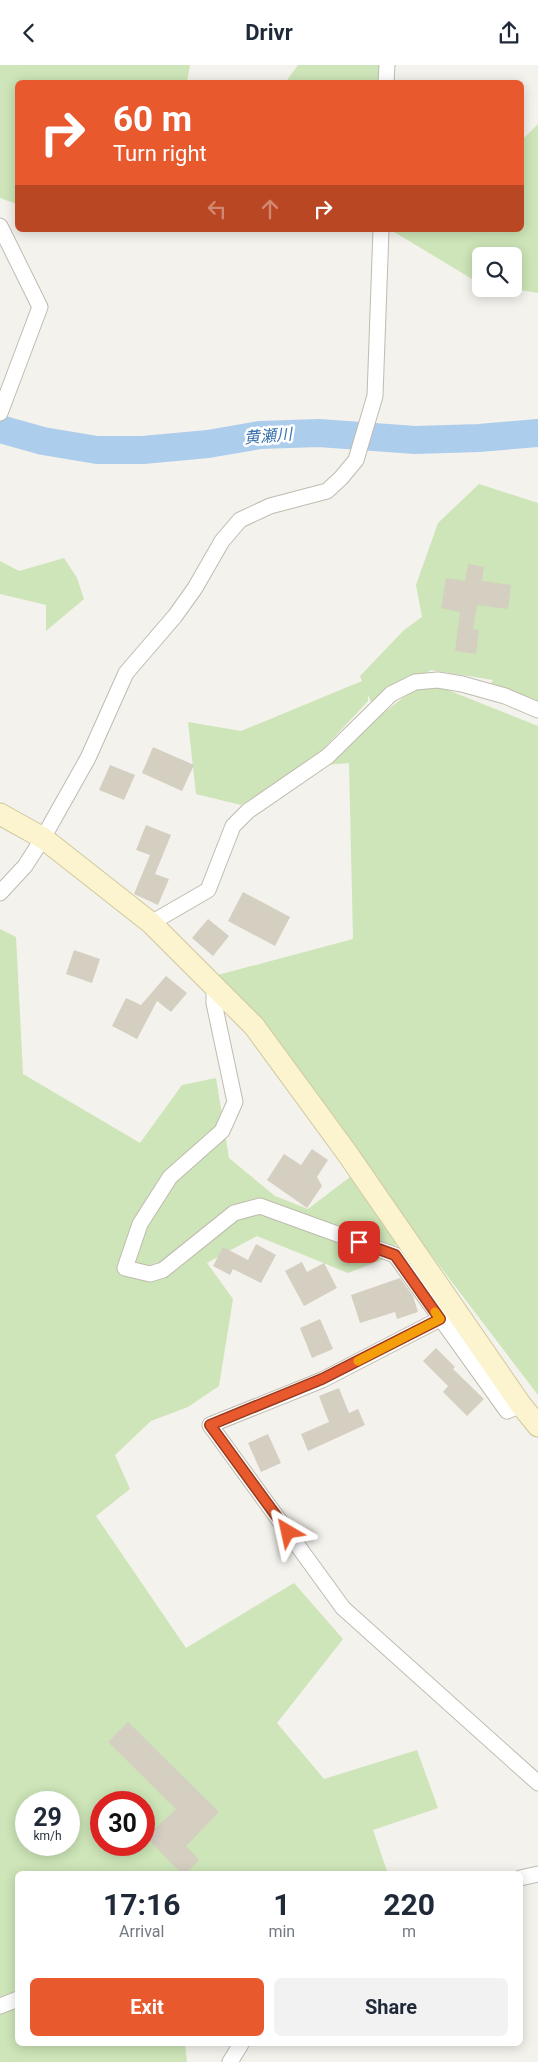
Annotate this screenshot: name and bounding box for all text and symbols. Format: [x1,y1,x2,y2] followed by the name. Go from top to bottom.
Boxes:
[15,19,43,47] icon: back
[495,19,523,47] icon: share
[245,20,293,45] text: Drivr
[113,99,192,140] text: 60 m
[30,100,95,165] icon: right
[113,141,207,166] text: Turn right
[203,195,231,223] icon: left
[256,195,284,223] icon: ahead
[309,195,337,223] icon: right
[472,247,522,297] map controls
[472,247,522,297] button: search
[243,424,295,448] water label: 黄瀬川
[338,1221,380,1263] pin
[345,1228,373,1256] icon: arrive
[261,1505,313,1557] position arrow
[90,1791,155,1856] speed limit sign: 30
[33,1803,62,1832] text: 29
[33,1829,62,1843] text: km/h
[103,1887,180,1922] text: 17:16
[273,1887,290,1922] text: 1
[383,1887,435,1922] text: 220
[119,1922,164,1941] text: Arrival
[268,1922,295,1941] text: min
[402,1922,416,1941] text: m
[30,1978,264,2036] button: Exit
[274,1978,508,2036] button: Share

